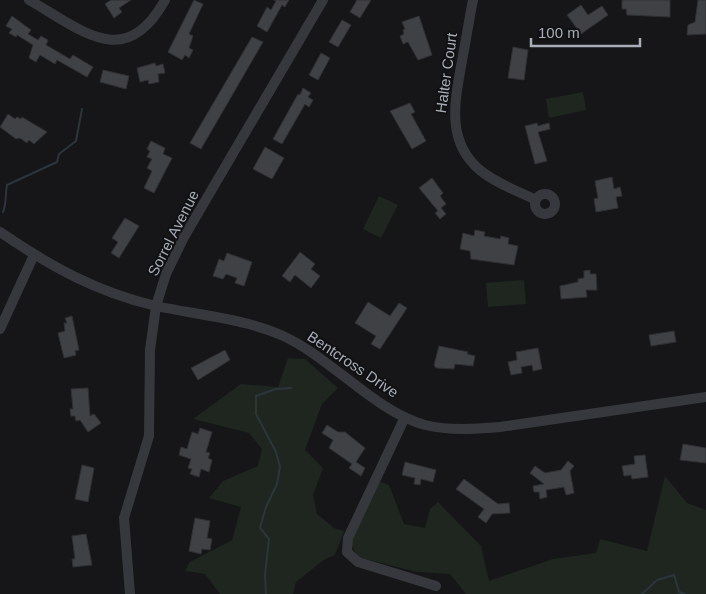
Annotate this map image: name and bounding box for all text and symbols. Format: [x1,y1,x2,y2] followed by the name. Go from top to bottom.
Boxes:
[531,15,640,47] scale bar
[538,24,580,41] text: 100 m
[432,31,460,114] street label: Halter Court
[144,187,202,279] street label: Sorrel Avenue
[304,327,402,401] street label: Bentcross Drive

